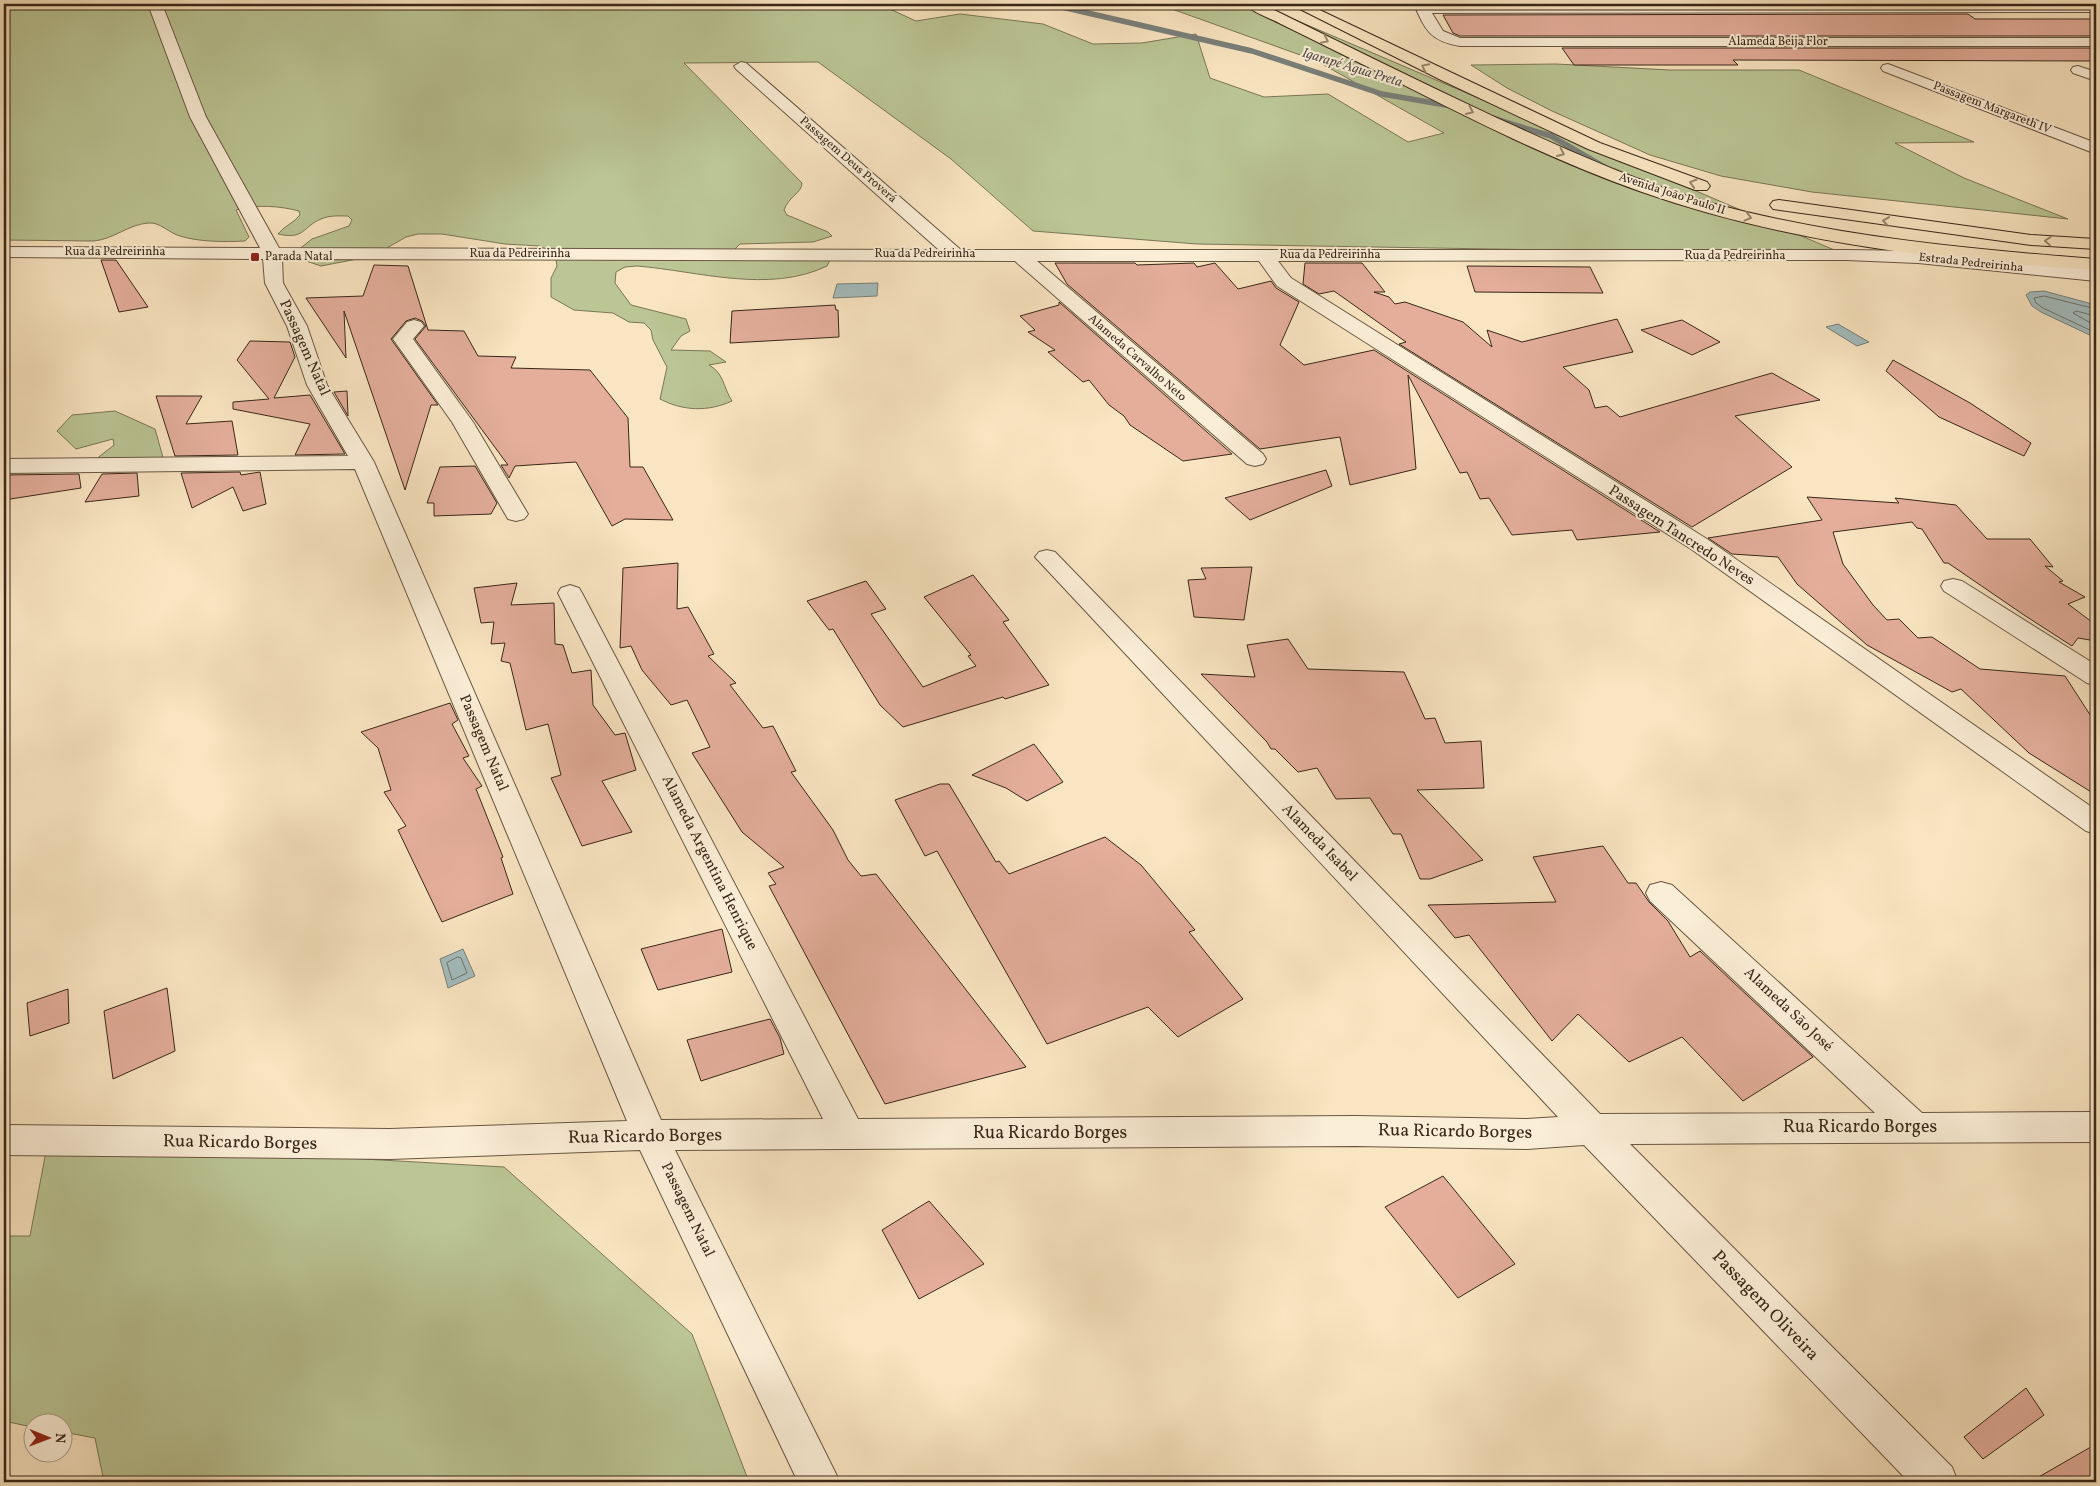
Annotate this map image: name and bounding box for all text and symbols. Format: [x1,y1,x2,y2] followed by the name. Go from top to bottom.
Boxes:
[1319,34,1328,44] one-way arrow
[1728,34,1828,50] street label: Alameda Beija Flor
[1299,44,1405,92] water label: Igarapé Água Preta
[1421,63,1430,73] one-way arrow
[1931,78,2053,138] street label: Passagem Margareth IV
[1465,105,1474,115] one-way arrow
[796,113,900,207] street label: Passagem Deus Proverá
[1556,147,1565,158] one-way arrow
[1617,169,1727,219] street label: Avenida João Paulo II
[1689,179,1698,189] one-way arrow
[1743,211,1752,222] one-way arrow
[1882,216,1890,227] one-way arrow
[2043,235,2051,246] one-way arrow
[65,244,165,260] street label: Rua da Pedreirinha
[470,246,570,262] street label: Rua da Pedreirinha
[875,246,975,262] street label: Rua da Pedreirinha
[1280,247,1380,263] street label: Rua da Pedreirinha
[1685,248,1785,264] street label: Rua da Pedreirinha
[265,249,333,265] place label: Parada Natal
[1918,250,2024,276] street label: Estrada Pedreirinha
[249,251,261,263] marker: Parada Natal
[273,297,335,399] street label: Passagem Natal
[1084,311,1190,405] street label: Alameda Carvalho Neto
[1604,481,1758,591] street label: Passagem Tancredo Neves
[453,691,513,795] street label: Passagem Natal
[656,772,762,954] street label: Alameda Argentina Henrique
[1276,799,1362,887] street label: Alameda Isabel
[1739,963,1837,1057] street label: Alameda São José
[1783,1115,1937,1140] street label: Rua Ricardo Borges
[1378,1118,1532,1146] street label: Rua Ricardo Borges
[973,1121,1127,1146] street label: Rua Ricardo Borges
[568,1123,722,1151] street label: Rua Ricardo Borges
[163,1129,317,1157] street label: Rua Ricardo Borges
[655,1159,719,1261] street label: Passagem Natal
[1706,1245,1824,1367] street label: Passagem Oliveira
[22,1414,72,1464] north arrow
[50,1433,69,1443] text: N

